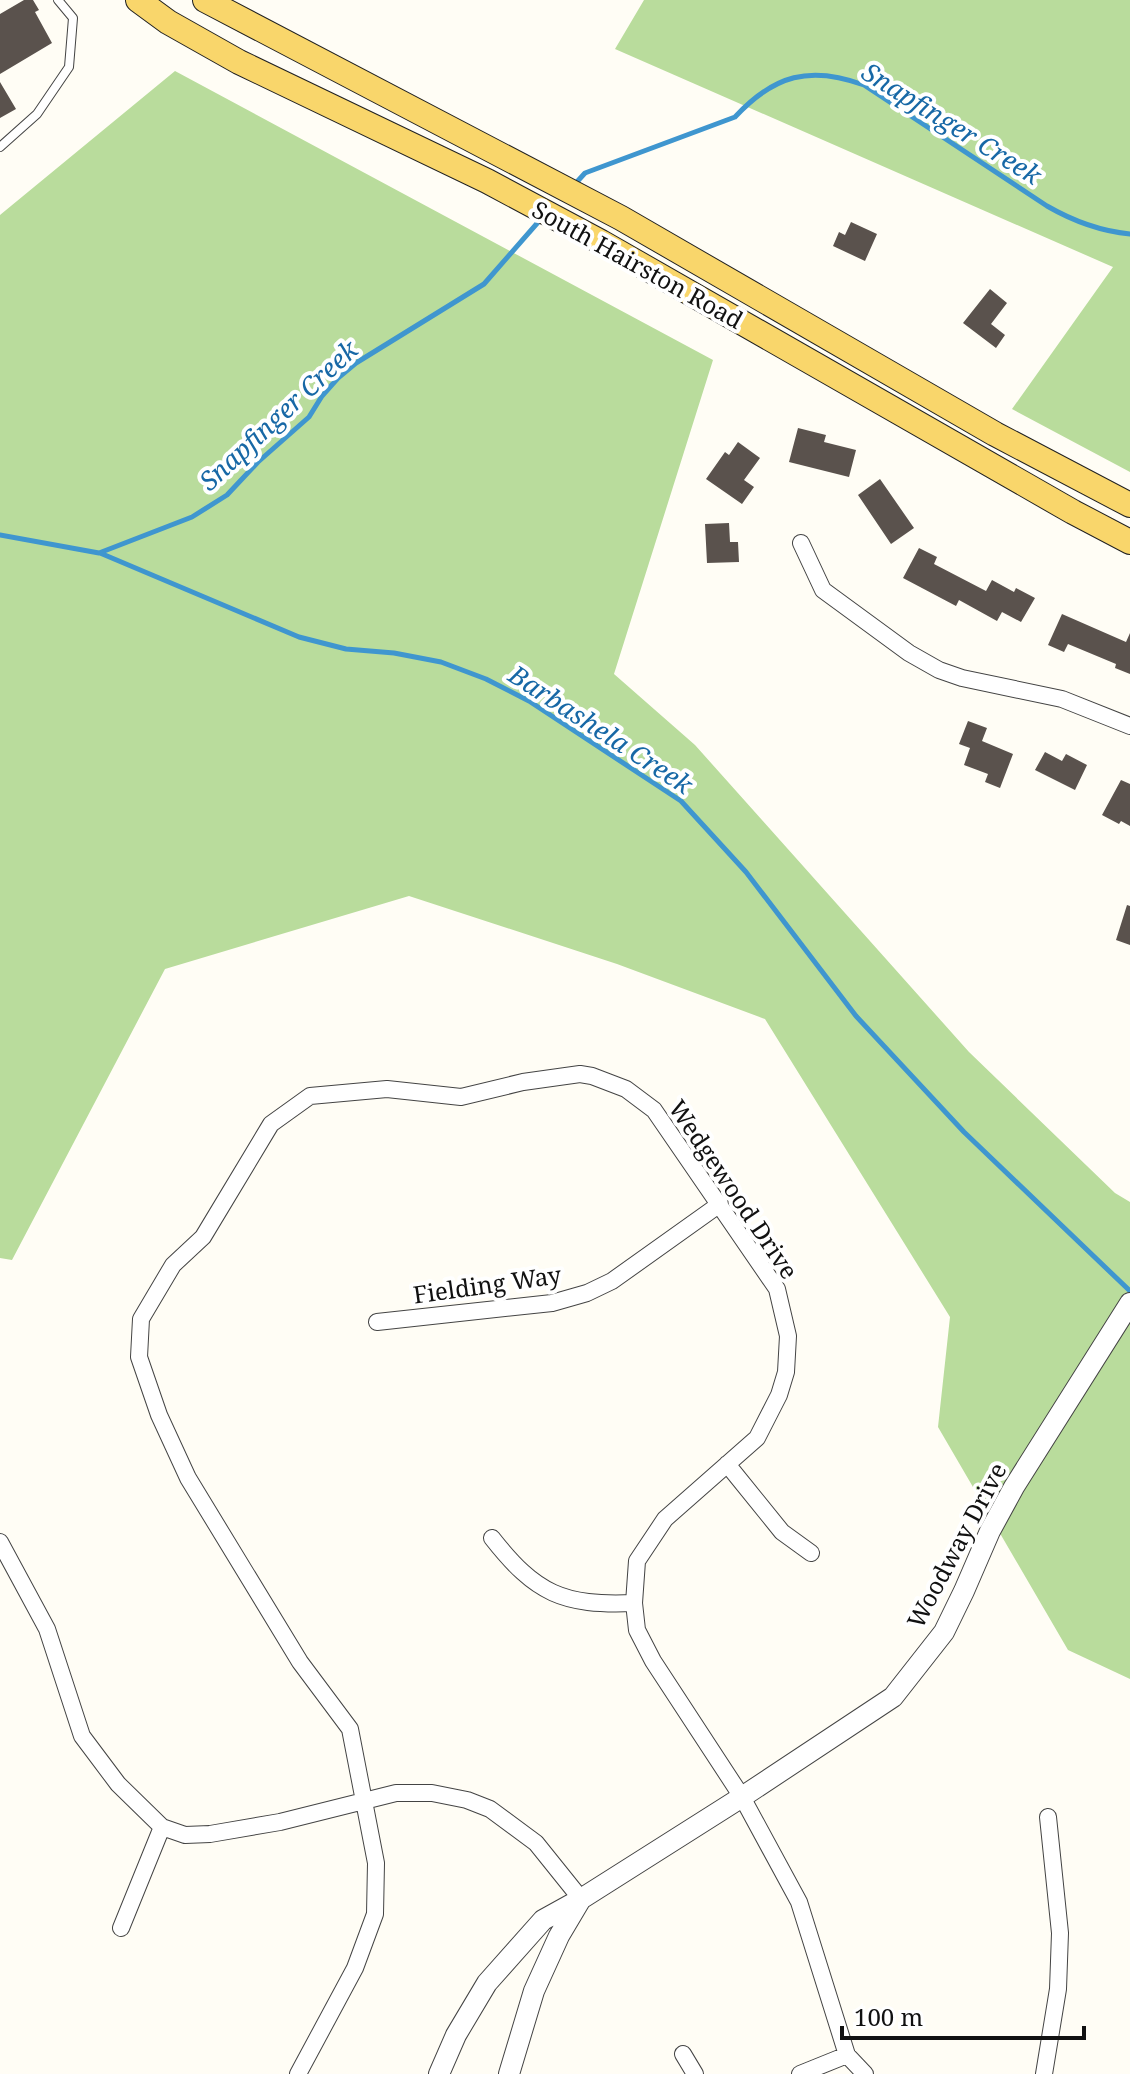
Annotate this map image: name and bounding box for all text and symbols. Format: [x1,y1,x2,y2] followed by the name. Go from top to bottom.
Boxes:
[855,53,1050,193] water label: Snapfinger Creek
[527,192,750,336] street label: South Hairston Road
[191,331,366,498] water label: Snapfinger Creek
[501,656,701,803] water label: Barbashela Creek
[662,1093,806,1285] street label: Wedgewood Drive
[411,1257,564,1311] street label: Fielding Way
[899,1457,1013,1633] street label: Woodway Drive
[842,1990,1084,2040] scale bar
[854,2000,923,2033] text: 100 m

